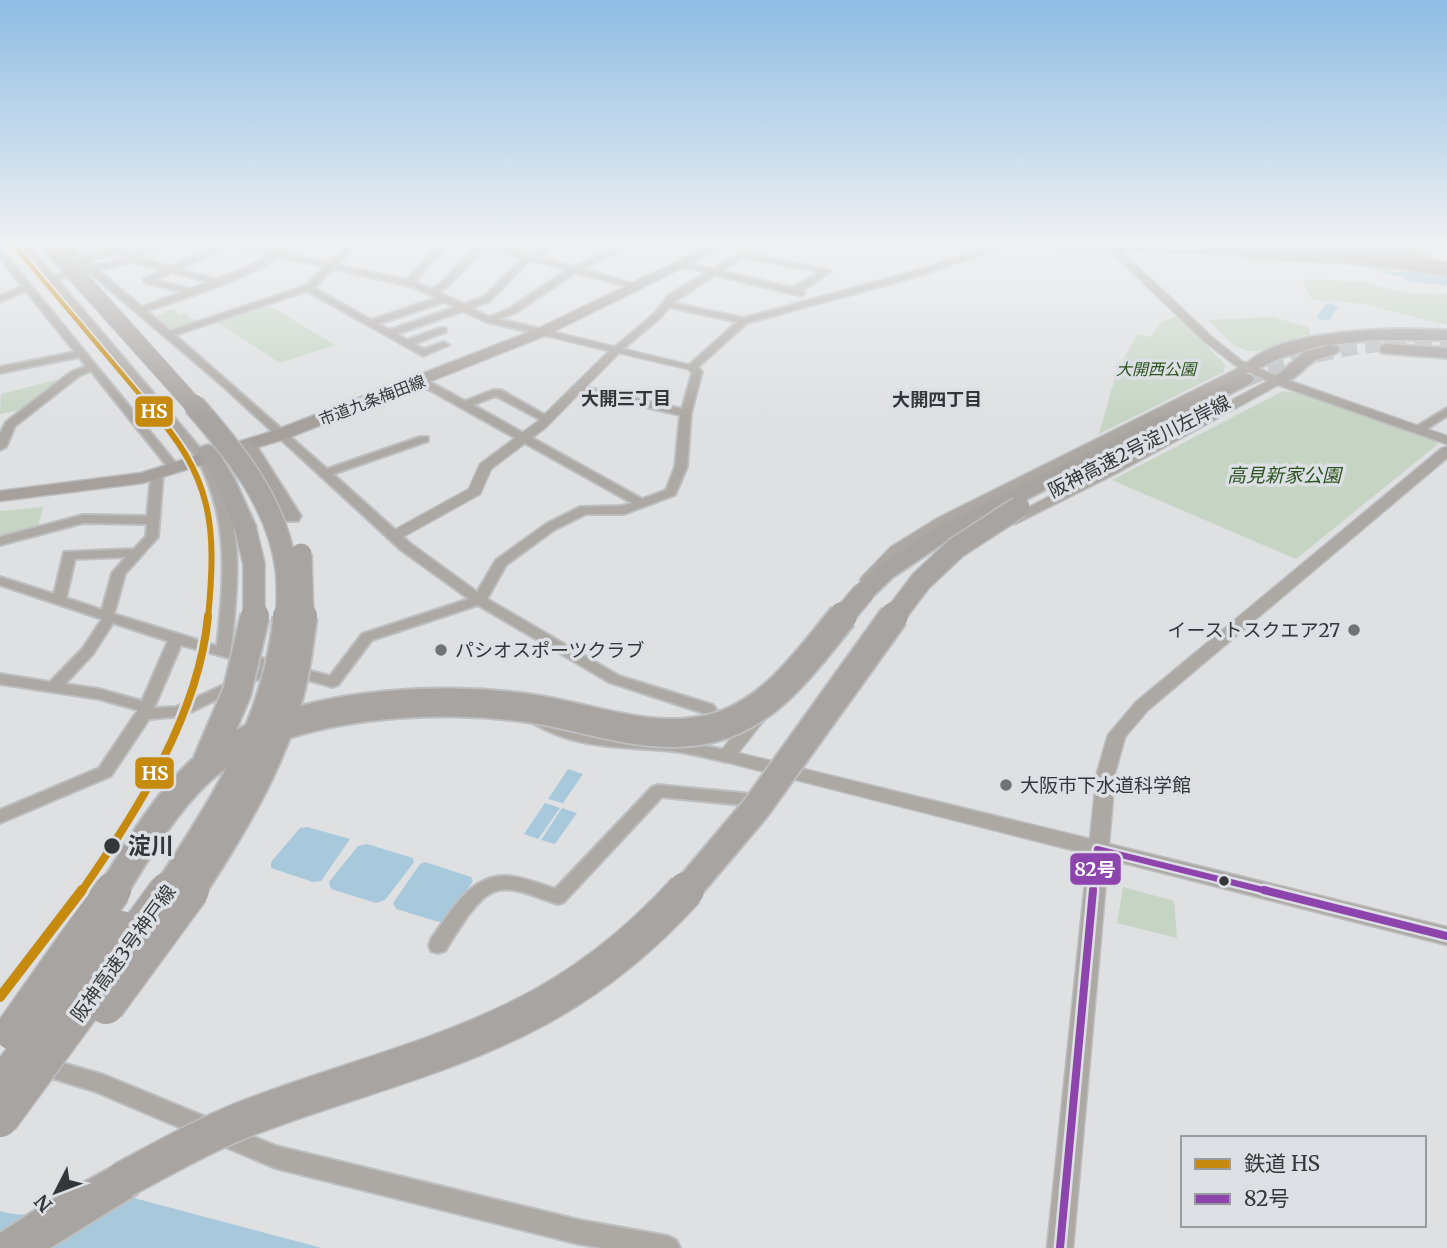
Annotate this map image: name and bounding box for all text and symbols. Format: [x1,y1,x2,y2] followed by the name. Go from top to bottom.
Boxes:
[1116,359,1198,379] park label: 大開西公園
[316,371,428,429] street label: 市道九条梅田線
[581,387,671,410] district label: 大開三丁目
[892,388,982,411] district label: 大開四丁目
[1044,390,1234,502] street label: 阪神高速2号淀川左岸線
[134,395,174,428] line badge: HS
[141,399,167,423] text: HS
[1227,463,1344,487] park label: 高見新家公園
[1167,618,1340,642] place label: イーストスクエア27
[1346,622,1362,638] marker: イーストスクエア27
[455,638,645,662] place label: パシオスポーツクラブ
[433,642,449,658] marker: パシオスポーツクラブ
[134,756,175,790] line badge: HS
[142,761,168,785] text: HS
[1020,773,1191,797] place label: 大阪市下水道科学館
[998,777,1014,793] marker: 大阪市下水道科学館
[128,831,174,860] place label: 淀川
[102,836,122,856] marker: 淀川
[1069,852,1122,886] line badge: 82号
[1074,857,1116,881] text: 82号
[1217,874,1231,888] unlabelled marker
[65,880,181,1026] street label: 阪神高速3号神戸線
[1181,1136,1426,1227] legend
[1244,1150,1320,1177] text: 鉄道 HS
[21,1157,91,1227] north arrow
[1244,1185,1290,1212] text: 82号
[29,1190,57,1217] text: N

